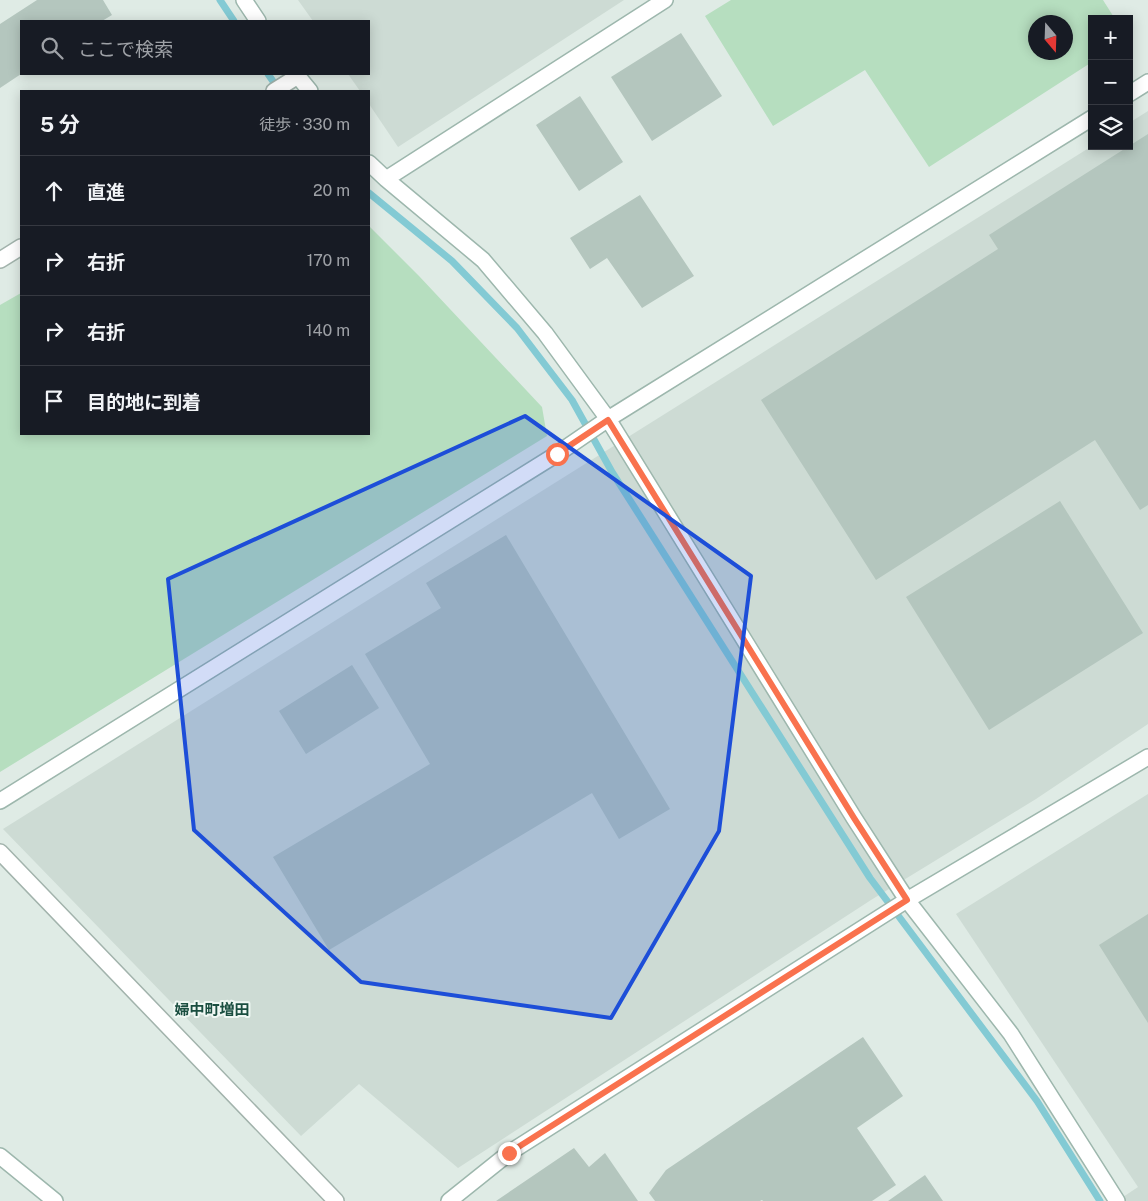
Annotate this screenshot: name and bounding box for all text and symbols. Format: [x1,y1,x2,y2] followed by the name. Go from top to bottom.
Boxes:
[1028,15,1073,60] north arrow
[1088,15,1133,150] map controls
[1088,15,1133,60] button: +
[20,20,370,75] search box
[38,34,66,62] icon: search
[78,38,173,60] text: ここで検索
[1088,60,1133,105] button: −
[1088,105,1133,150] button: layers
[40,112,80,137] text: 5 分
[259,115,350,134] text: 徒歩 · 330 m
[40,177,68,205] icon: ahead
[87,181,125,203] text: 直進
[313,181,350,200] text: 20 m
[40,247,68,275] icon: right
[87,251,125,273] text: 右折
[307,251,350,270] text: 170 m
[40,317,68,345] icon: right
[87,321,125,343] text: 右折
[306,321,350,340] text: 140 m
[40,387,68,415] icon: arrive
[87,391,201,413] text: 目的地に到着
[546,443,569,466] route start
[174,1001,250,1018] district label: 婦中町増田
[498,1142,521,1165] route end

